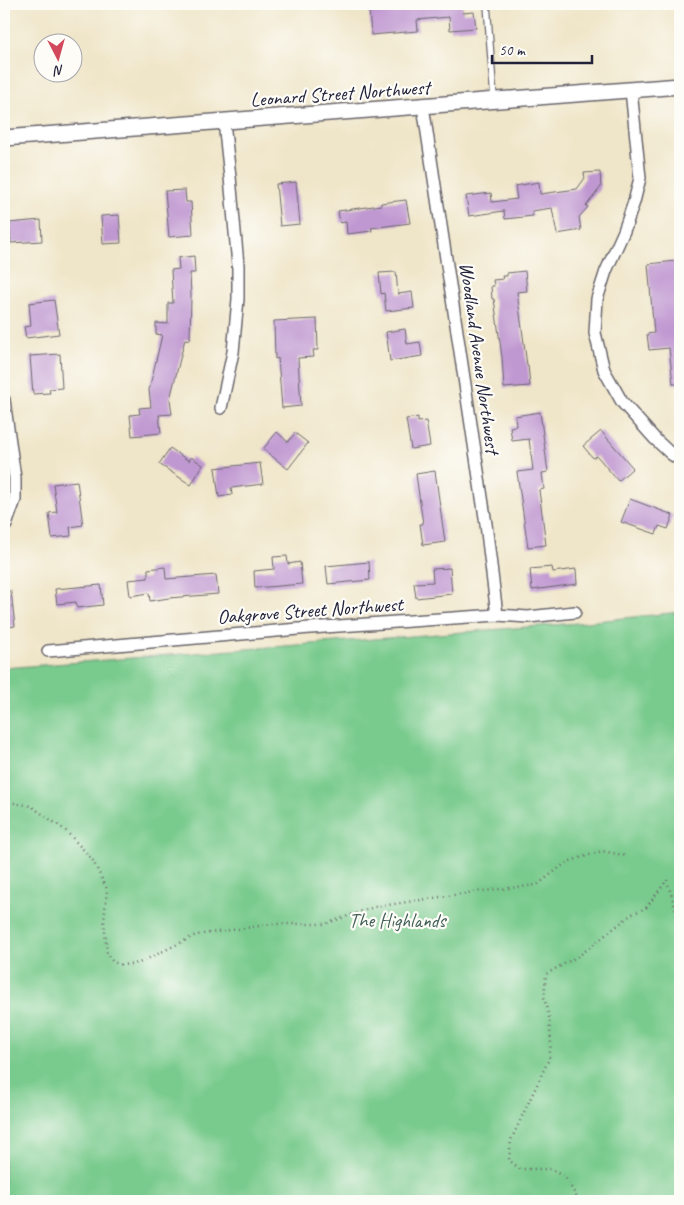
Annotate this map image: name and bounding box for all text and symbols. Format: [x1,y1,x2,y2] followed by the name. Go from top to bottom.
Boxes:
[32,32,82,82] north arrow
[492,32,592,64] scale bar
[499,41,526,60] text: 50 m
[52,62,65,80] text: N
[249,75,434,112] street label: Leonard Street Northwest
[454,261,506,459] street label: Woodland Avenue Northwest
[217,591,406,629] street label: Oakgrove Street Northwest
[349,908,447,933] park label: The Highlands

